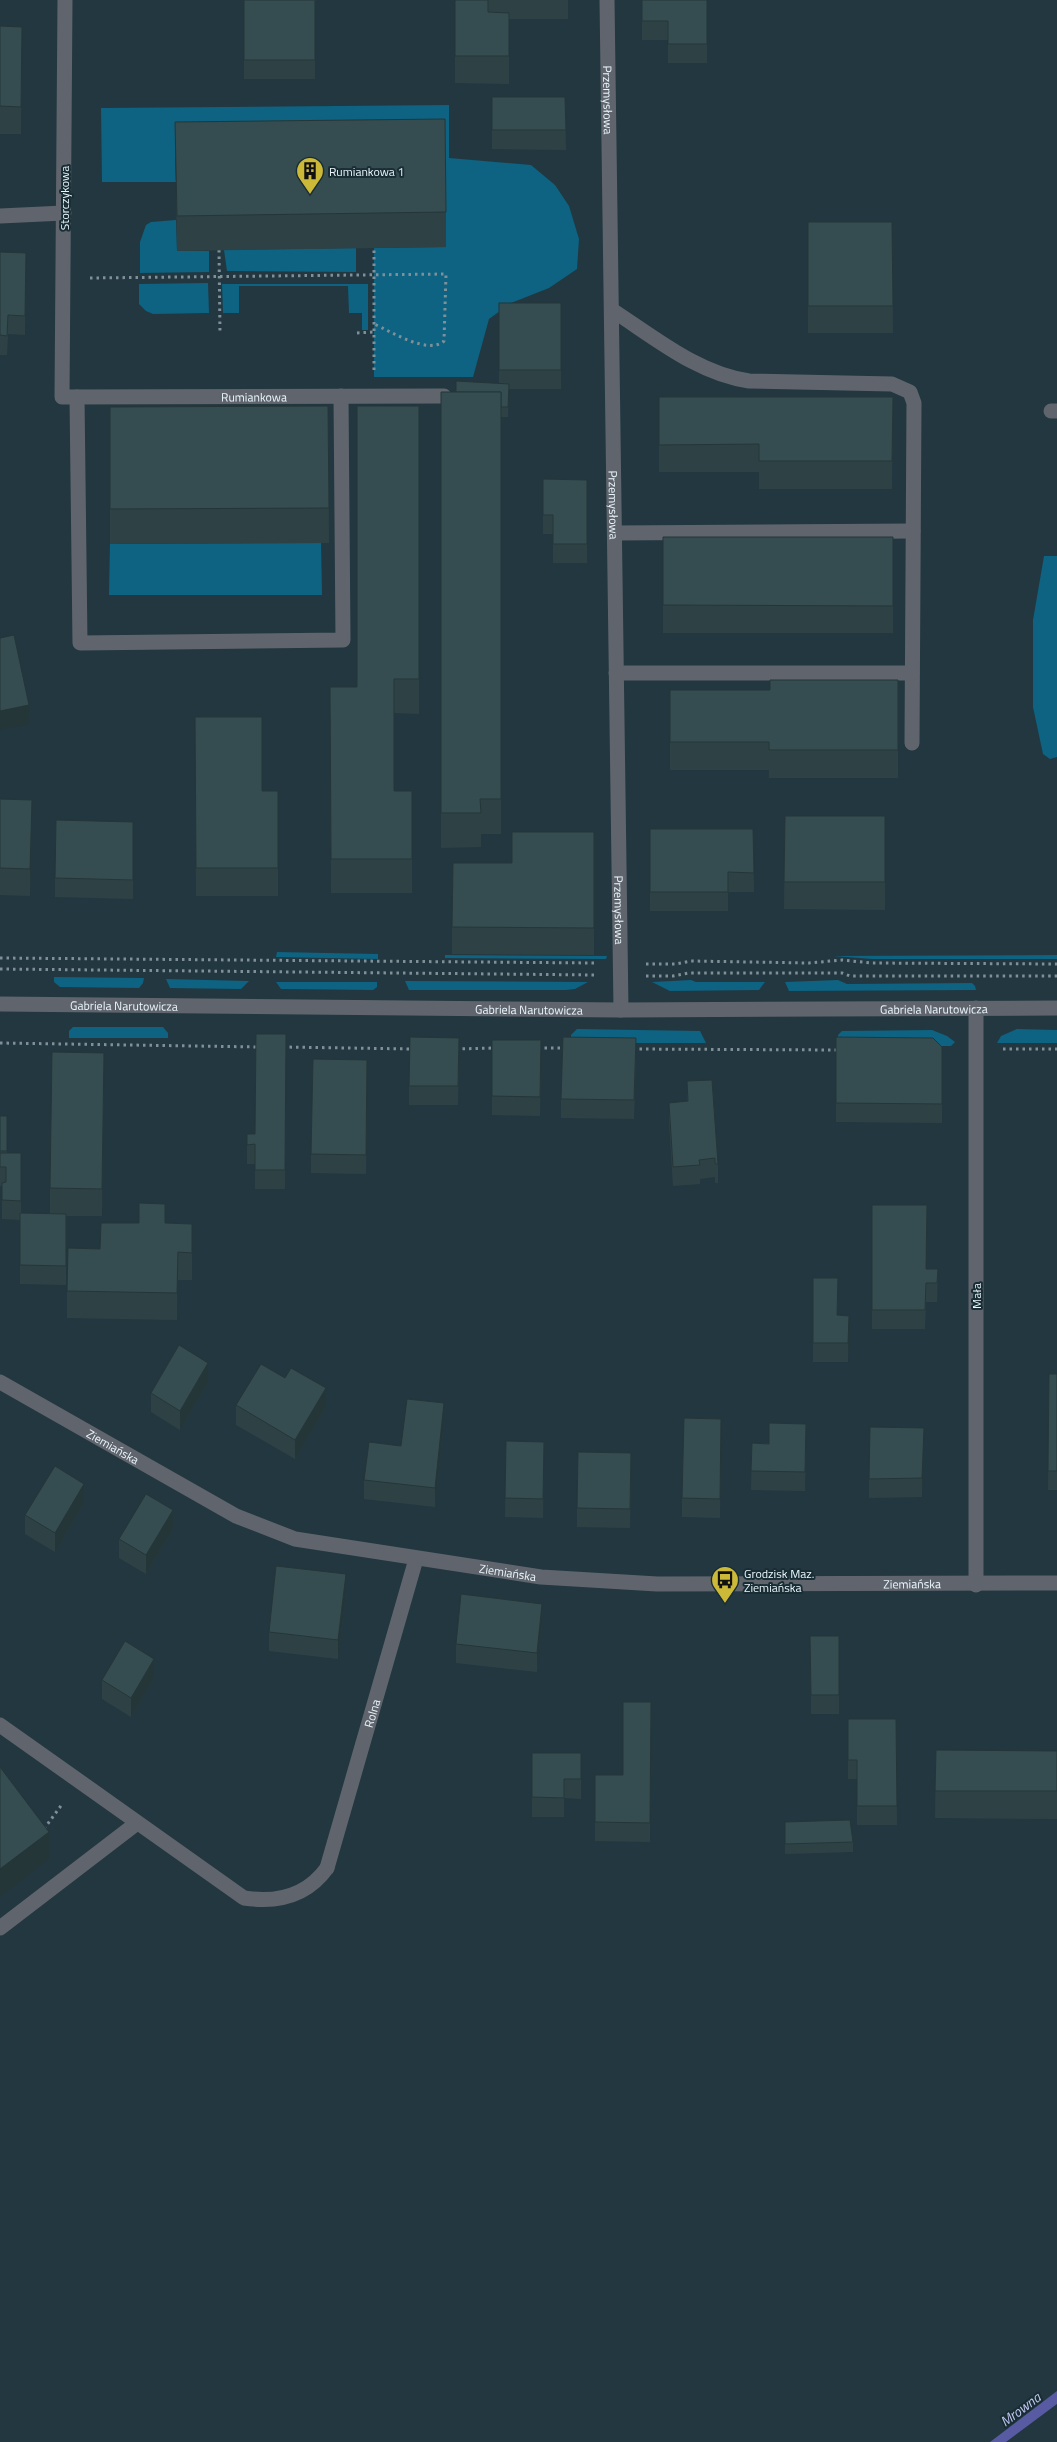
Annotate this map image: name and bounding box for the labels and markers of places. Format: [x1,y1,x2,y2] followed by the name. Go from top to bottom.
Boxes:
[295,156,325,195] building icon: Rumiankowa 1
[329,162,404,181] place label: Rumiankowa 1
[744,1564,814,1597] place label: Grodzisk Maz. Ziemiańska
[710,1565,740,1604] bus stop icon: Grodzisk Maz. Ziemiańska

